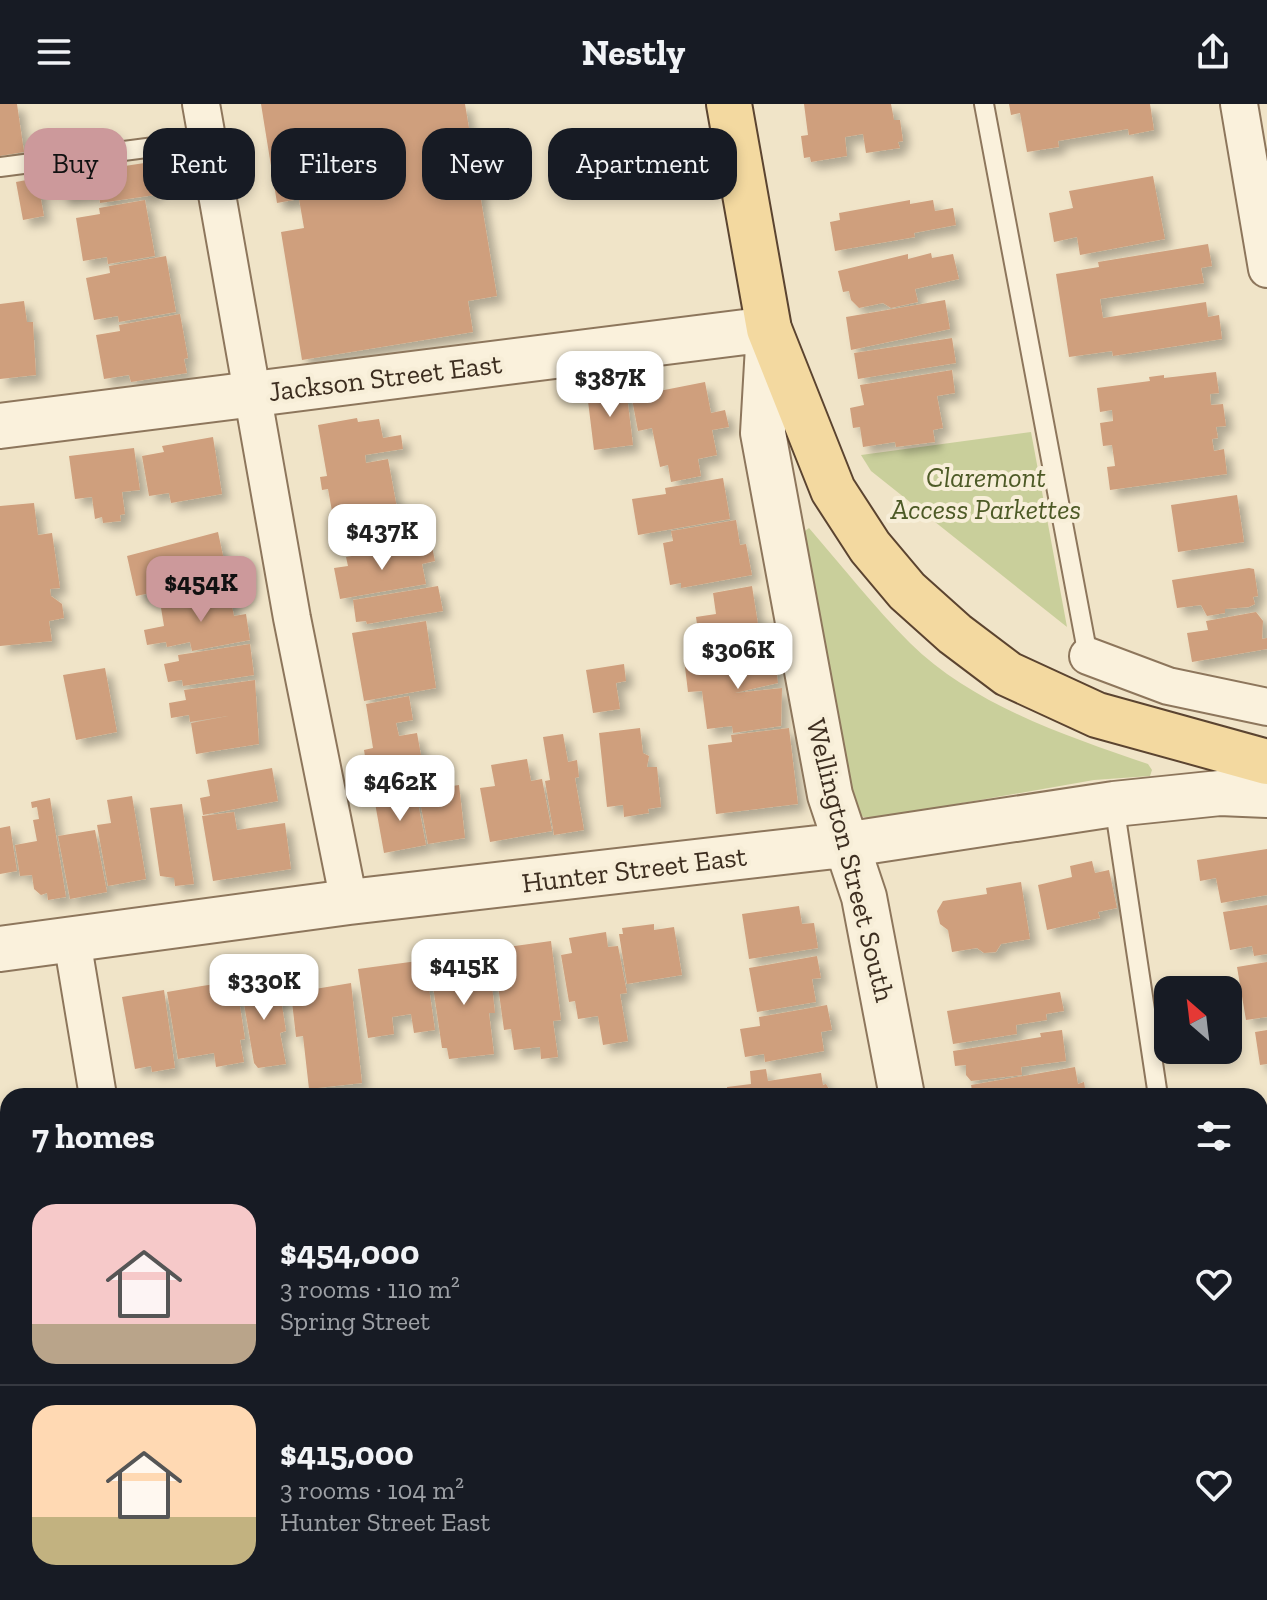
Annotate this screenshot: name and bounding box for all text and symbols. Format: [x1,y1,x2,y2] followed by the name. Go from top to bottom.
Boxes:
[32,30,76,74] icon: menu
[1191,30,1235,74] icon: share
[582,31,685,74] text: Nestly
[24,128,127,200] chip: Buy
[143,128,255,200] chip: Rent
[271,128,406,200] chip: Filters
[422,128,532,200] chip: New
[548,128,737,200] chip: Apartment
[267,347,504,408] street label: Jackson Street East
[554,351,666,419] pin: $387K
[574,361,646,393] text: $387K
[890,461,1081,526] park label: Claremont Access Parkettes
[326,504,438,572] pin: $437K
[346,514,418,546] text: $437K
[145,556,257,624] pin: $454K
[164,566,238,598] text: $454K
[682,623,794,691] pin: $306K
[701,633,775,665] text: $306K
[799,715,902,1005] street label: Wellington Street South
[344,755,456,823] pin: $462K
[363,765,437,797] text: $462K
[520,839,749,900] street label: Hunter Street East
[408,939,520,1007] pin: $415K
[429,949,499,981] text: $415K
[208,954,320,1022] pin: $330K
[228,964,300,996] text: $330K
[1154,976,1242,1064] north arrow
[1154,976,1242,1064] map controls
[1192,1114,1236,1158] icon: filters
[32,1116,155,1157] text: 7 homes
[280,1232,420,1273] text: $454,000
[96,1236,192,1332] icon: home
[1192,1262,1236,1306] icon: heart
[280,1273,460,1305] text: 3 rooms · 110 m²
[280,1305,430,1337] text: Spring Street
[280,1433,414,1474] text: $415,000
[96,1437,192,1533] icon: home
[1192,1463,1236,1507] icon: heart
[280,1474,464,1506] text: 3 rooms · 104 m²
[280,1506,490,1538] text: Hunter Street East

